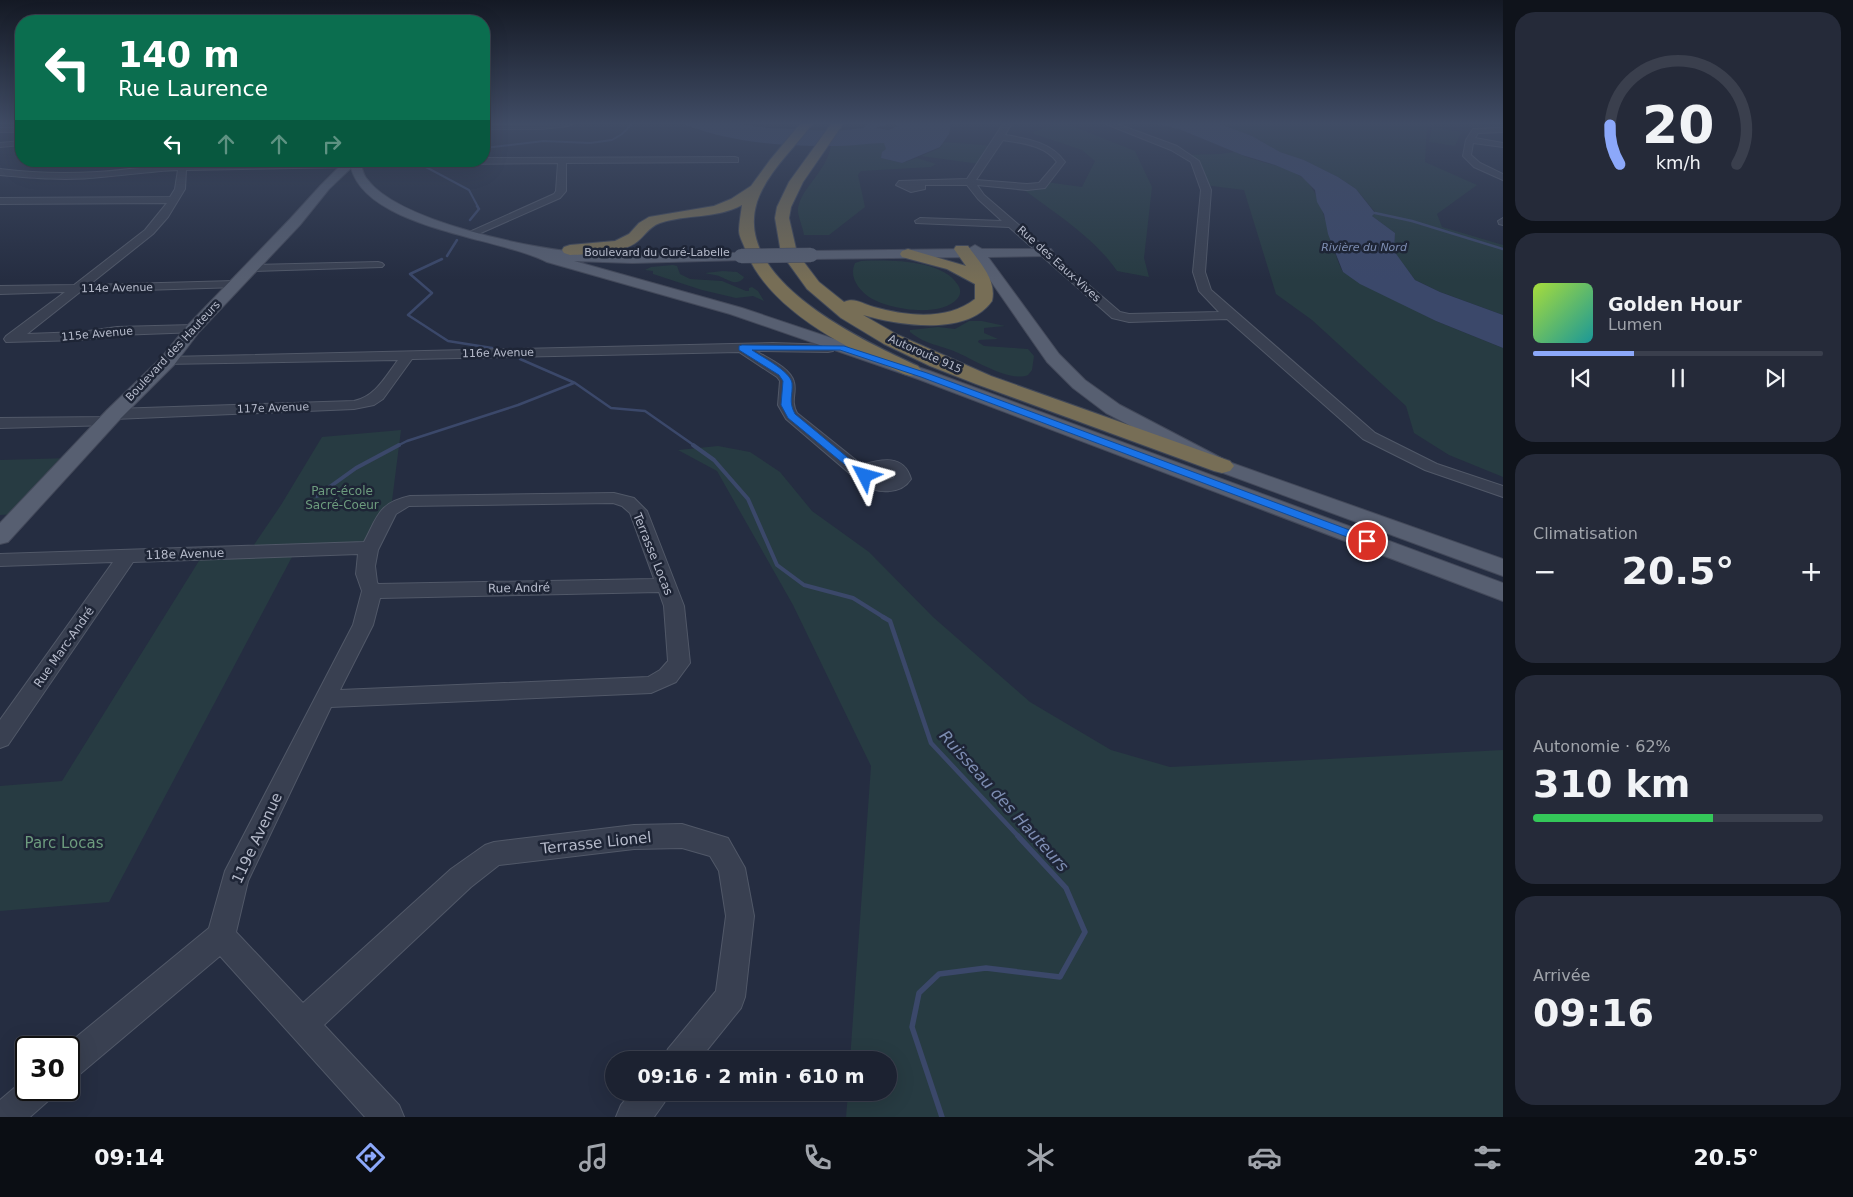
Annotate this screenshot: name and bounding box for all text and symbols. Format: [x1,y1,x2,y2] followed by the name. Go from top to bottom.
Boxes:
[35,35,100,100] icon: left
[118,35,240,75] text: 140 m
[118,76,268,101] text: Rue Laurence
[1642,95,1714,155] text: 20
[159,130,187,158] icon: left
[212,130,240,158] icon: ahead
[265,130,293,158] icon: ahead
[318,130,346,158] icon: right
[1655,152,1701,173] text: km/h
[1015,223,1103,305] street label: Rue des Eaux-Vives
[1321,241,1408,254] water label: Rivière du Nord
[584,246,730,259] street label: Boulevard du Curé-Labelle
[81,281,153,295] street label: 114e Avenue
[1608,293,1742,315] text: Golden Hour
[123,298,223,404] street label: Boulevard des Hauteurs
[1608,315,1662,334] text: Lumen
[61,324,134,344] street label: 115e Avenue
[886,332,964,376] street label: Autoroute 915
[462,346,534,360] street label: 116e Avenue
[1567,364,1595,392] icon: previous
[1664,364,1692,392] icon: pause
[1761,364,1789,392] icon: next
[237,400,309,416] street label: 117e Avenue
[838,449,890,501] position arrow
[305,484,379,512] park label: Parc-école Sacré-Coeur
[630,510,676,597] street label: Terrasse Locas
[1346,520,1388,562] pin
[1533,524,1638,543] text: Climatisation
[1353,527,1381,555] icon: arrive
[145,546,225,562] street label: 118e Avenue
[1622,549,1734,593] text: 20.5°
[1533,555,1556,588] text: −
[1800,555,1823,588] text: +
[488,580,550,596] street label: Rue André
[31,604,97,690] street label: Rue Marc-André
[935,726,1073,876] water label: Ruisseau des Hauteurs
[1533,737,1671,756] text: Autonomie · 62%
[1533,762,1690,806] text: 310 km
[228,790,286,886] street label: 119e Avenue
[539,828,652,858] street label: Terrasse Lionel
[25,834,104,852] park label: Parc Locas
[1533,966,1590,985] text: Arrivée
[1533,991,1654,1035] text: 09:16
[15,1036,80,1101] speed limit sign: 30
[637,1065,865,1087] text: 09:16 · 2 min · 610 m
[353,1140,388,1175] icon: directions
[576,1140,611,1175] icon: music
[800,1140,835,1175] icon: phone
[1023,1140,1058,1175] icon: climate
[1247,1140,1282,1175] icon: car
[1470,1140,1505,1175] icon: filters
[94,1145,164,1170] text: 09:14
[1693,1145,1759,1170] text: 20.5°

